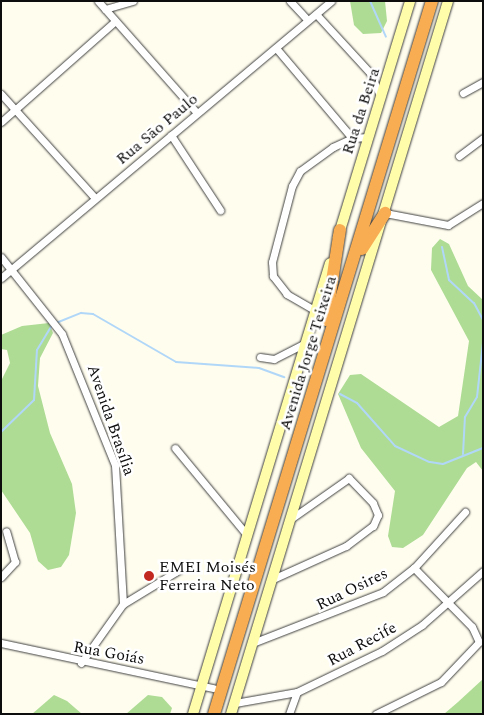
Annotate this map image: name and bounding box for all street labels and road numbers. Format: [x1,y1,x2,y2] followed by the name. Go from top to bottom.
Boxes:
[338,65,384,157] street label: Rua da Beira
[112,89,202,169] street label: Rua São Paulo
[275,273,341,433] street label: Avenida Jorge Teixeira
[83,362,139,478] street label: Avenida Brasília
[313,563,391,615] street label: Rua Osires
[324,618,400,670] street label: Rua Recife
[72,637,146,669] street label: Rua Goiás

